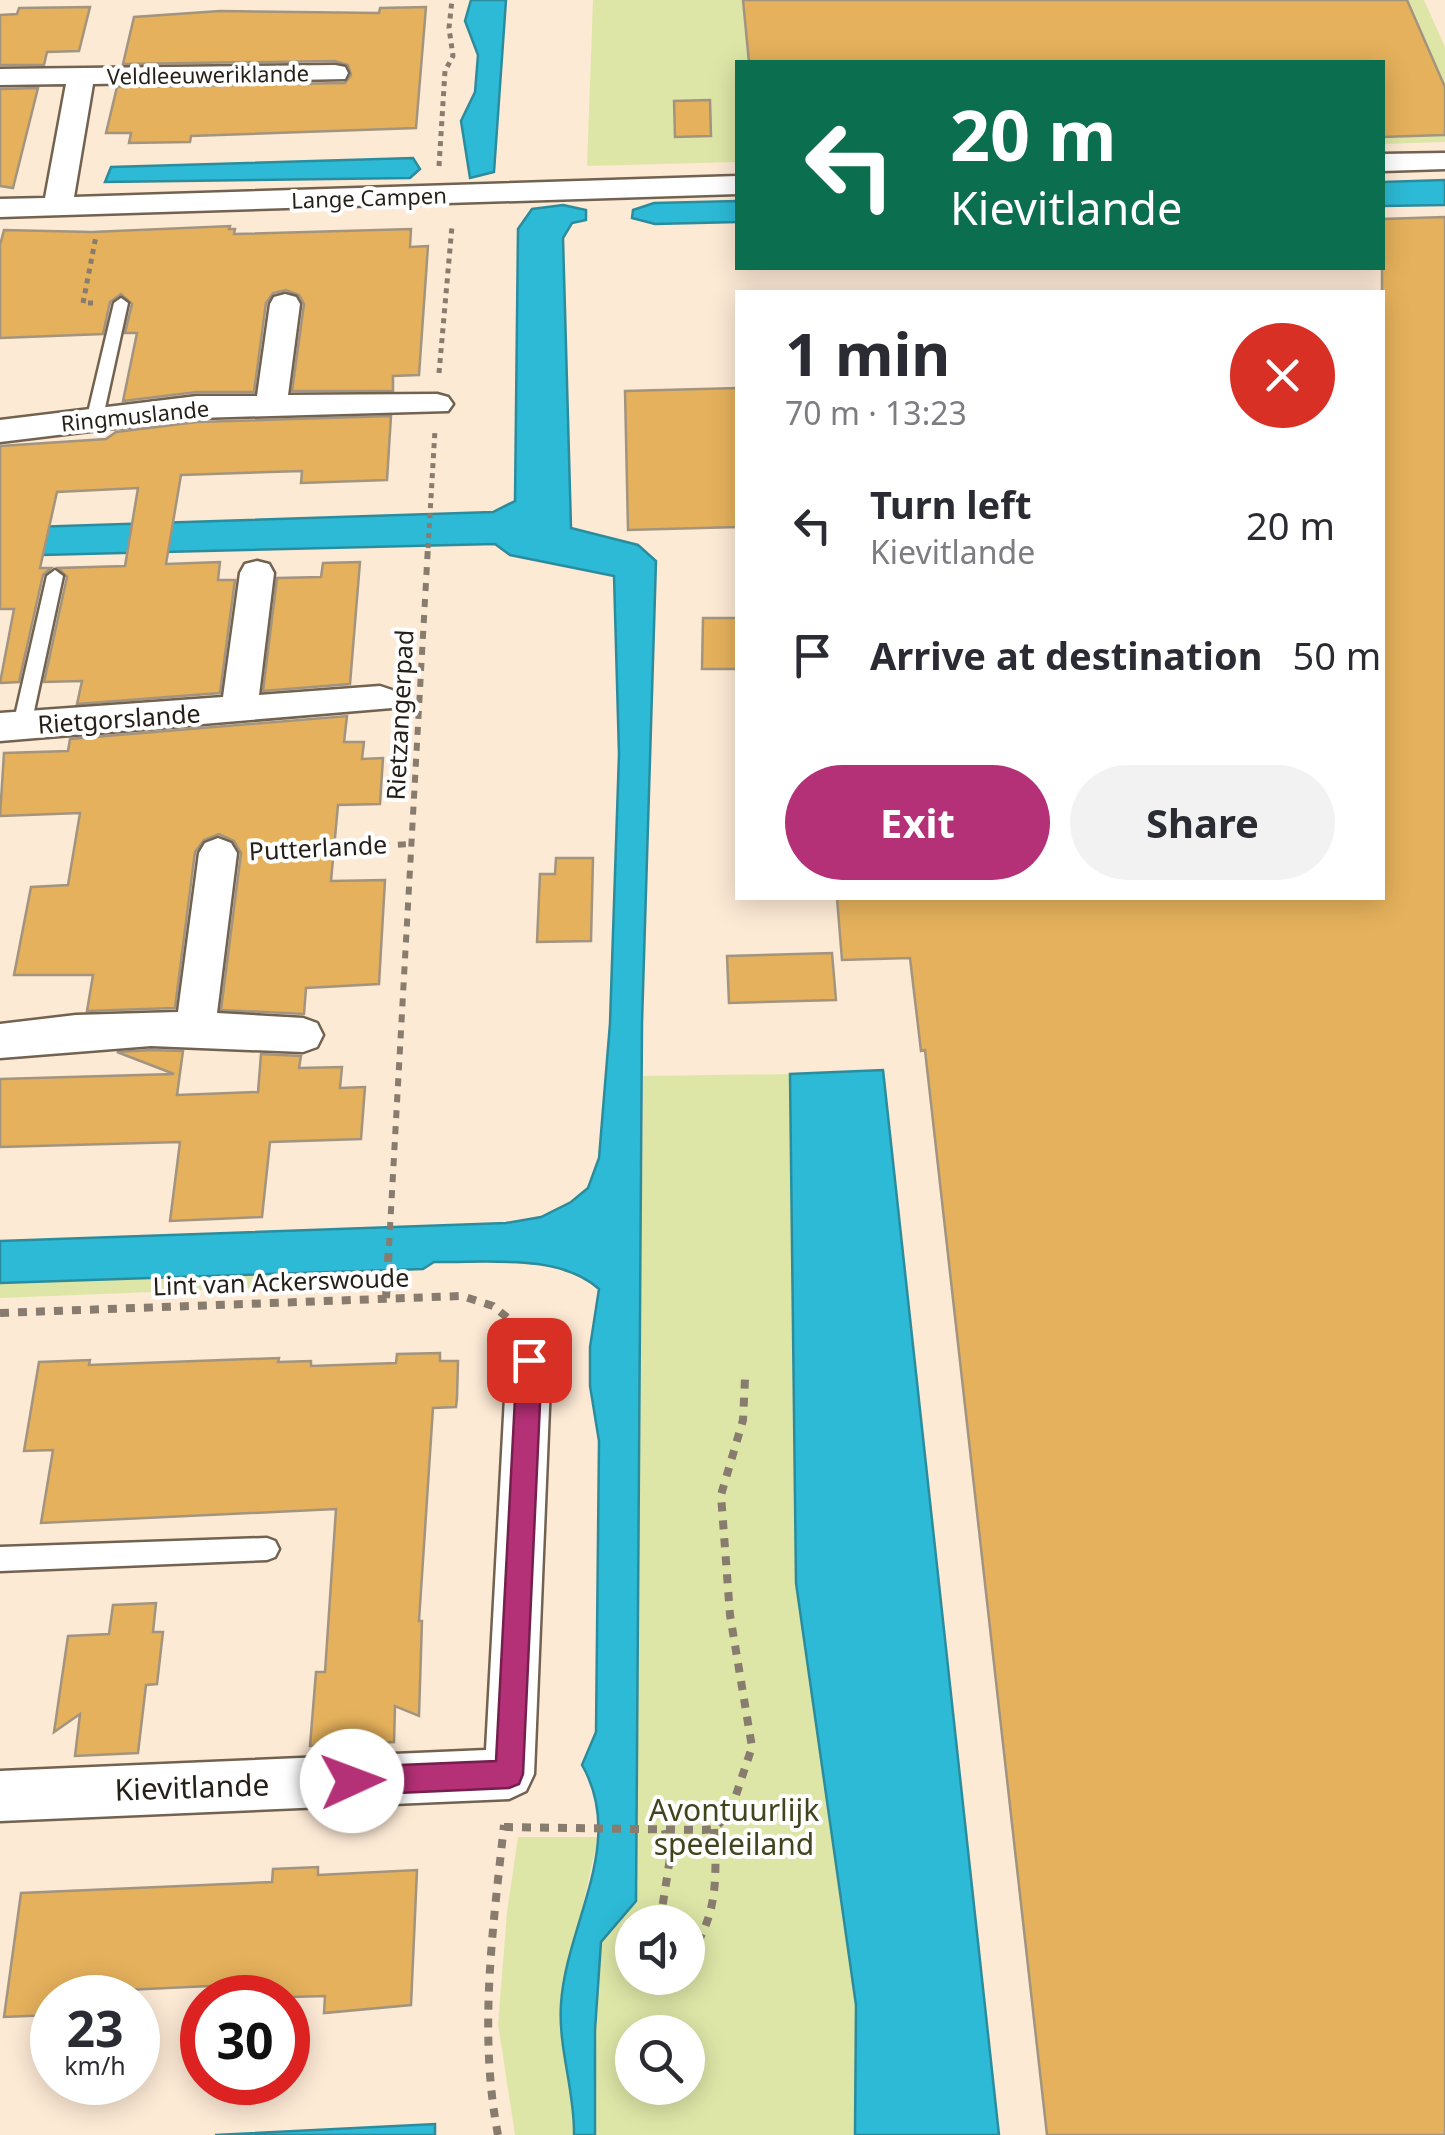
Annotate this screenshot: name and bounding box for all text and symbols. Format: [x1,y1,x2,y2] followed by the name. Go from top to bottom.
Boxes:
[107,57,309,91] street label: Veldleeuweriklande
[950,86,1117,182] text: 20 m
[785,100,915,230] icon: left
[950,177,1182,238] text: Kievitlande
[291,179,447,215] street label: Lange Campen
[785,312,950,394] text: 1 min
[1230,323,1335,428] button: close
[785,391,967,434] text: 70 m · 13:23
[59,392,210,438] street label: Ringmuslande
[870,478,1032,530] text: Turn left
[785,498,840,553] icon: left
[1246,499,1335,551] text: 20 m
[870,530,1035,573] text: Kievitlande
[785,628,840,683] icon: arrive
[378,629,420,801] street label: Rietzangerpad
[870,629,1262,681] text: Arrive at destination
[1292,629,1381,681] text: 50 m
[36,695,202,741] street label: Rietgorslande
[785,765,1050,880] button: Exit
[1070,765,1335,880] button: Share
[248,826,388,868] street label: Putterlande
[152,1260,410,1302] street label: Lint van Ackerswoude
[487,1318,572,1403] pin
[502,1333,557,1388] icon: arrive
[300,1729,404,1833] position arrow
[114,1763,270,1810] street label: Kievitlande
[649,1789,819,1864] park label: Avontuurlijk speeleiland
[615,1905,705,2105] map controls
[615,1905,705,1995] button: sound
[180,1975,310,2105] speed limit sign: 30
[66,1994,124,2062] text: 23
[615,2015,705,2105] button: search
[64,2048,126,2082] text: km/h

